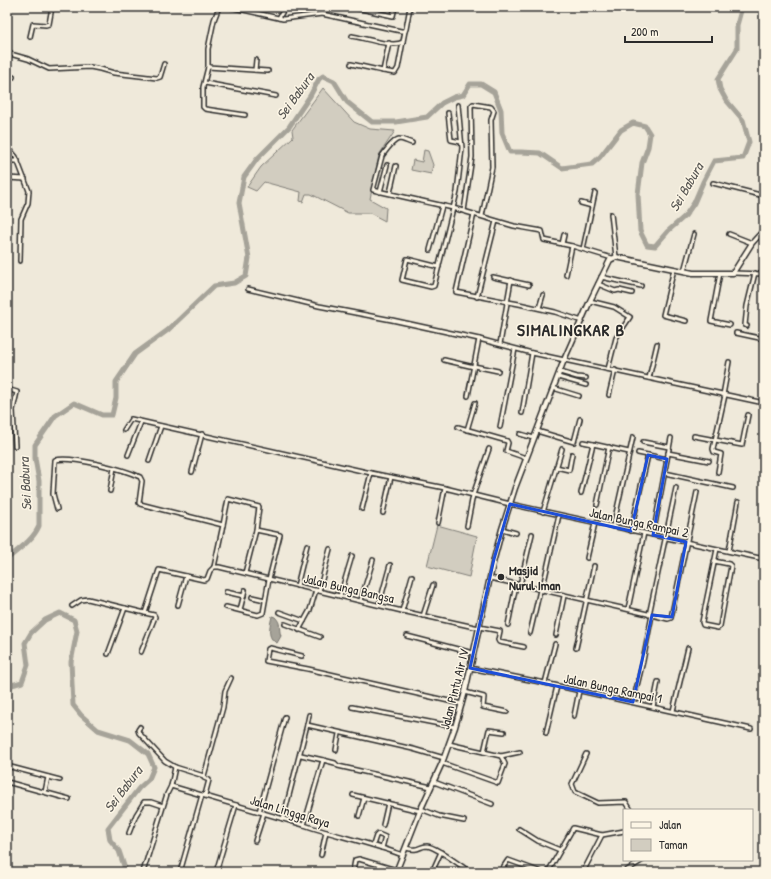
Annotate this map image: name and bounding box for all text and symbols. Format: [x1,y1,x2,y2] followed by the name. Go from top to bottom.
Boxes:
[625,18,712,44] scale bar
[631,23,658,40] text: 200 m
[271,67,319,123] water label: Sei Babura
[664,158,708,215] water label: Sei Babura
[517,318,625,341] district label: SIMALINGKAR B
[14,455,35,511] water label: Sei Babura
[588,503,690,541] street label: Jalan Bunga Rampai 2
[509,561,561,594] place label: Masjid Nurul Iman
[302,569,396,607] street label: Jalan Bunga Bangsa
[496,572,506,582] marker: Masjid Nurul Iman
[435,646,473,731] street label: Jalan Pintu Air IV
[562,669,664,707] street label: Jalan Bunga Rampai 1
[99,761,147,816] water label: Sei Babura
[248,790,332,832] street label: Jalan Lingga Raya
[623,809,753,861] legend
[659,816,681,833] text: Jalan
[659,836,688,853] text: Taman

